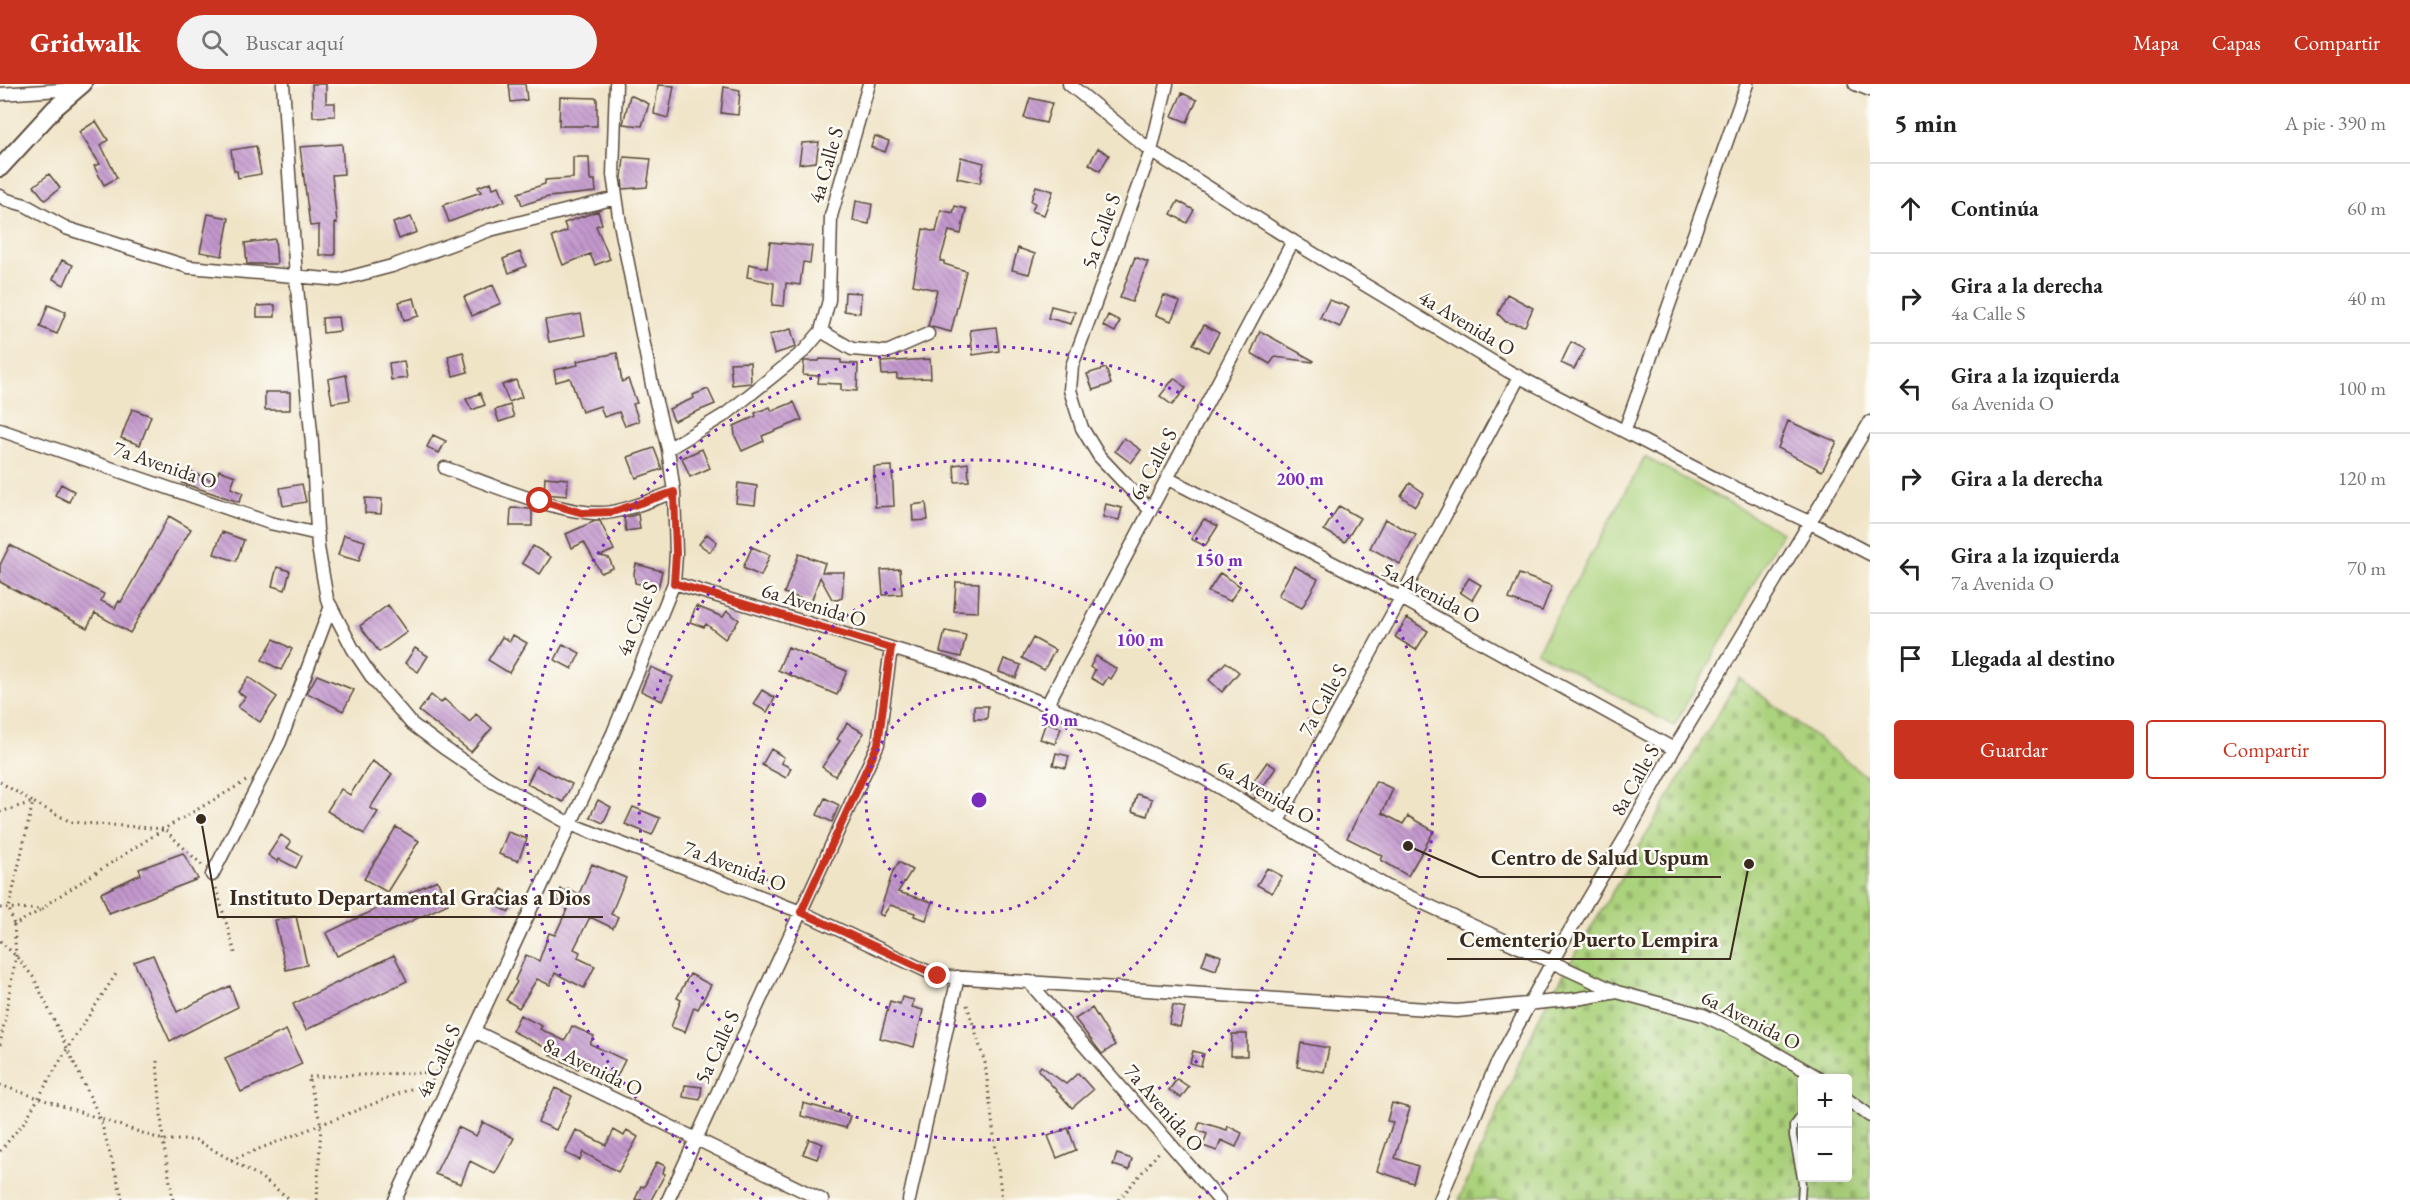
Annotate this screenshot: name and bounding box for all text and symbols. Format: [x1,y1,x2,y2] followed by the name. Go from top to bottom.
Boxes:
[177,15,597,69] search box
[30,24,141,60] text: Gridwalk
[198,26,231,59] icon: search
[246,28,344,57] text: Buscar aquí
[2133,29,2179,56] text: Mapa
[2212,29,2261,56] text: Capas
[2294,29,2380,56] text: Compartir
[1894,106,1957,140] text: 5 min
[2285,110,2386,136] text: A pie · 390 m
[802,124,849,206] street label: 4a Calle S
[1074,189,1127,272] street label: 5a Calle S
[1894,192,1927,225] icon: ahead
[1951,194,2039,223] text: Continúa
[2347,195,2386,221] text: 60 m
[1951,271,2103,300] text: Gira a la derecha
[1894,282,1927,315] icon: right
[1414,283,1521,362] street label: 4a Avenida O
[2347,285,2386,311] text: 40 m
[1951,300,2025,326] text: 4a Calle S
[1951,361,2120,390] text: Gira a la izquierda
[1894,372,1927,405] icon: left
[2338,375,2386,401] text: 100 m
[1951,390,2054,416] text: 6a Avenida O
[1122,423,1183,505] street label: 6a Calle S
[110,434,221,495] street label: 7a Avenida O
[1894,462,1927,495] icon: right
[1951,464,2103,493] text: Gira a la derecha
[2338,465,2386,491] text: 120 m
[1276,467,1324,490] text: 200 m
[526,487,552,513] route start
[1951,541,2120,570] text: Gira a la izquierda
[1195,548,1243,571] text: 150 m
[1894,552,1927,585] icon: left
[1377,555,1485,630] street label: 5a Avenida O
[2347,555,2386,581] text: 70 m
[1951,570,2054,596] text: 7a Avenida O
[759,576,870,633] street label: 6a Avenida O
[609,578,664,660] street label: 4a Calle S
[1116,628,1164,651] text: 100 m
[1894,642,1927,675] icon: arrive
[1951,644,2115,673] text: Llegada al destino
[1292,659,1353,740] street label: 7a Calle S
[1040,708,1078,731] text: 50 m
[1894,720,2134,779] button: Guardar
[2146,720,2386,779] button: Compartir
[1604,739,1665,820] street label: 8a Calle S
[1213,753,1320,830] street label: 6a Avenida O
[969,790,989,810] centre of rings
[680,834,790,897] street label: 7a Avenida O
[1479,837,1721,877] callout: Centro de Salud Uspum
[1491,843,1709,872] text: Centro de Salud Uspum
[218,877,603,917] callout: Instituto Departamental Gracias a Dios
[230,883,591,912] text: Instituto Departamental Gracias a Dios
[1447,919,1730,959] callout: Cementerio Puerto Lempira
[1460,925,1719,954] text: Cementerio Puerto Lempira
[924,962,950,988] route end
[1697,983,1805,1056] street label: 6a Avenida O
[688,1006,745,1088] street label: 5a Calle S
[409,1020,466,1102] street label: 4a Calle S
[539,1031,648,1102] street label: 8a Avenida O
[1119,1058,1210,1157] street label: 7a Avenida O
[1798,1074,1852,1182] map controls
[1798,1074,1852,1128] button: +
[1798,1128,1852,1182] button: −

